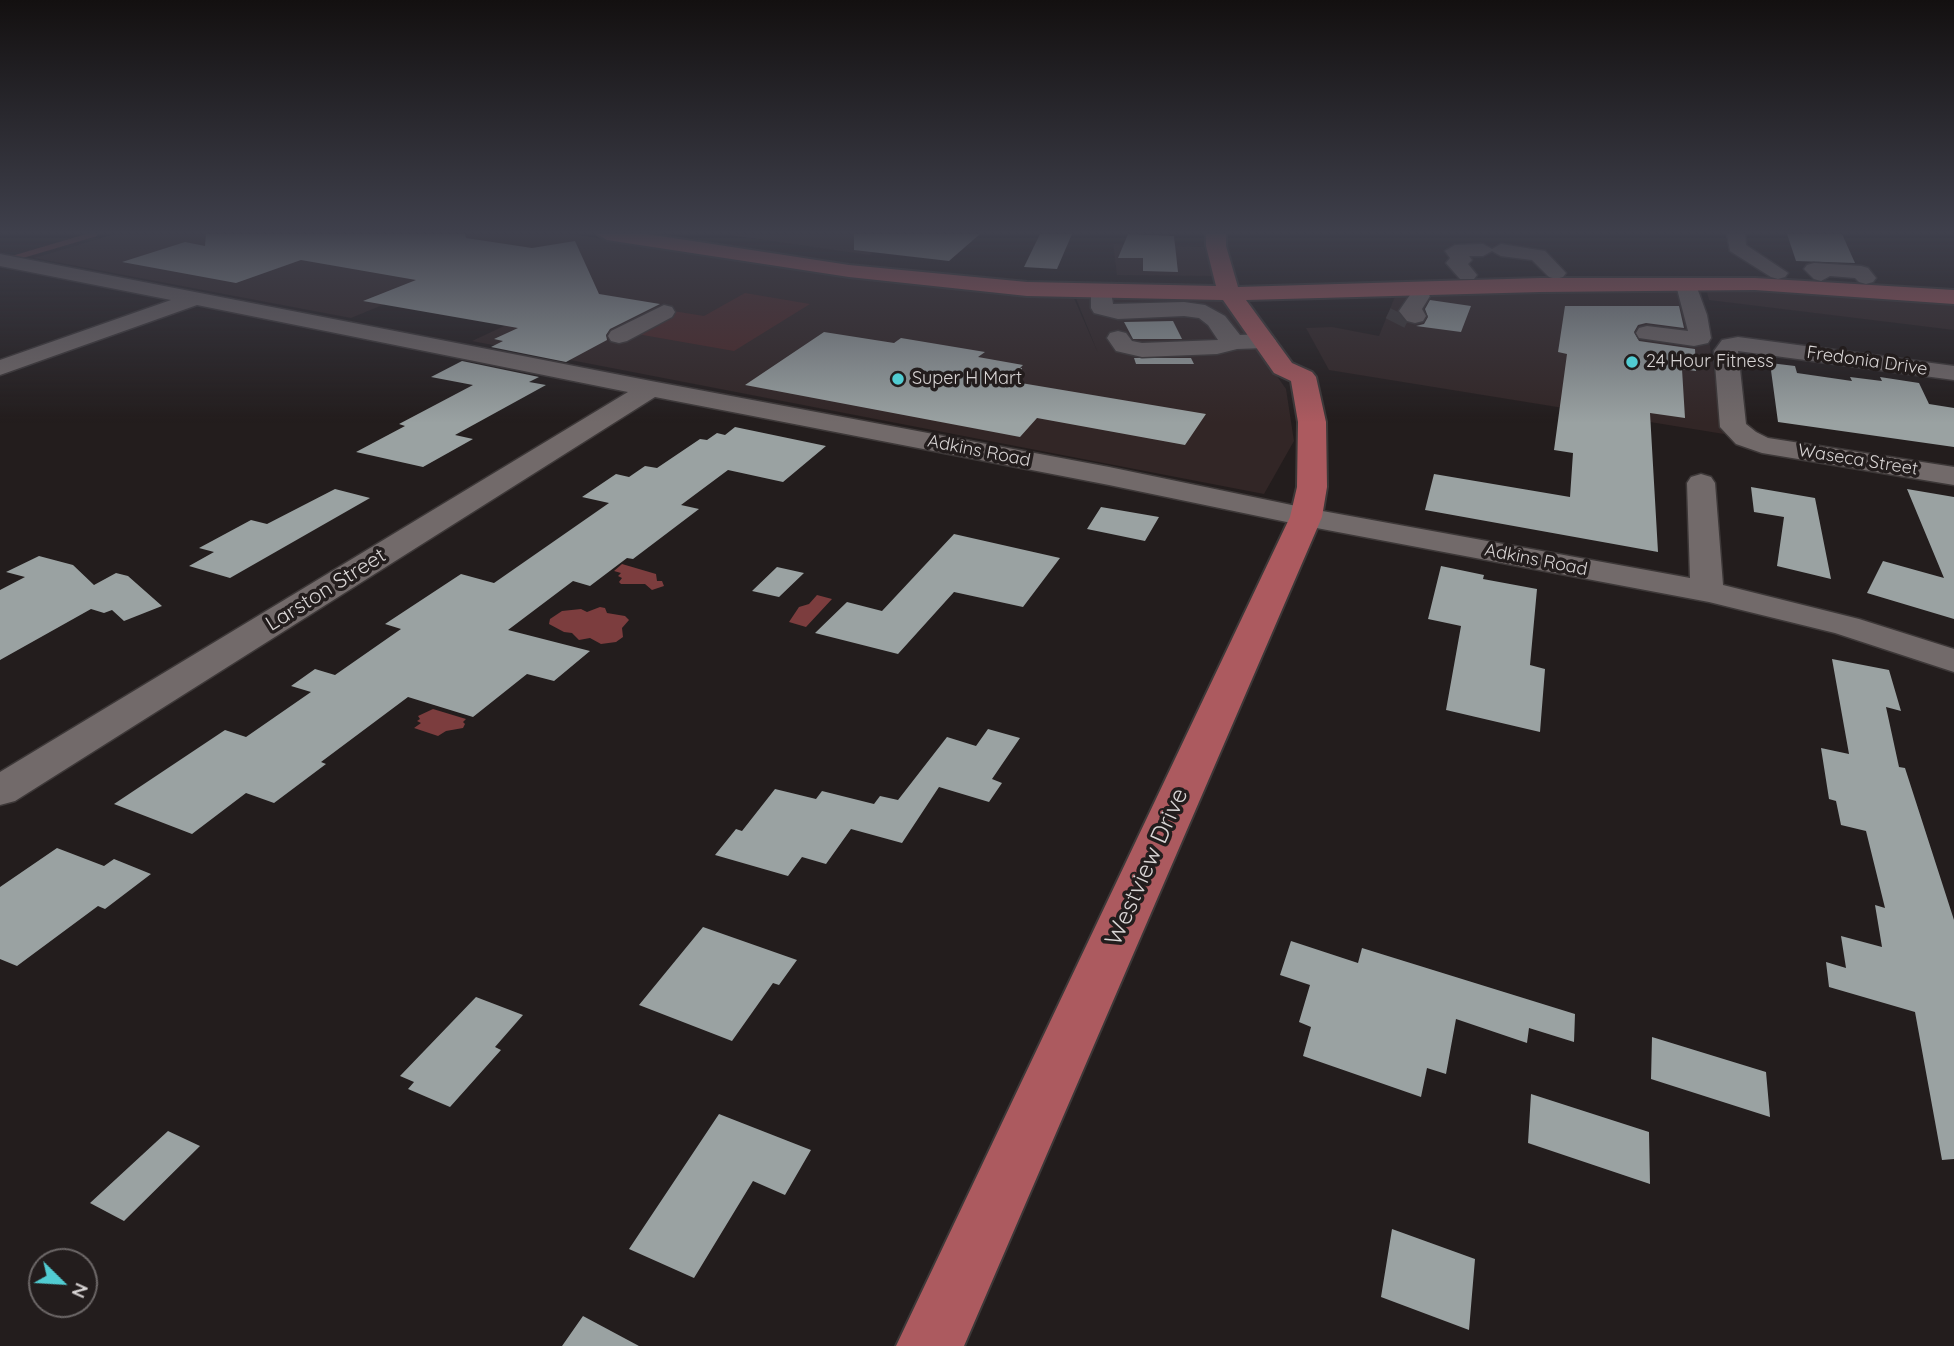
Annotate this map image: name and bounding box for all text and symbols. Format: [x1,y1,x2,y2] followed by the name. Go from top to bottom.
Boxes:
[1805,342,1929,380] street label: Fredonia Drive
[1646,351,1774,373] place label: 24 Hour Fitness
[1624,354,1640,370] marker: 24 Hour Fitness
[912,368,1022,390] place label: Super H Mart
[890,371,906,387] marker: Super H Mart
[926,430,1032,472] street label: Adkins Road
[1797,440,1919,480] street label: Waseca Street
[1483,539,1589,581] street label: Adkins Road
[261,543,391,637] street label: Larston Street
[1099,784,1195,950] street label: Westview Drive
[28,1248,98,1318] north arrow
[67,1279,94,1302] text: N

